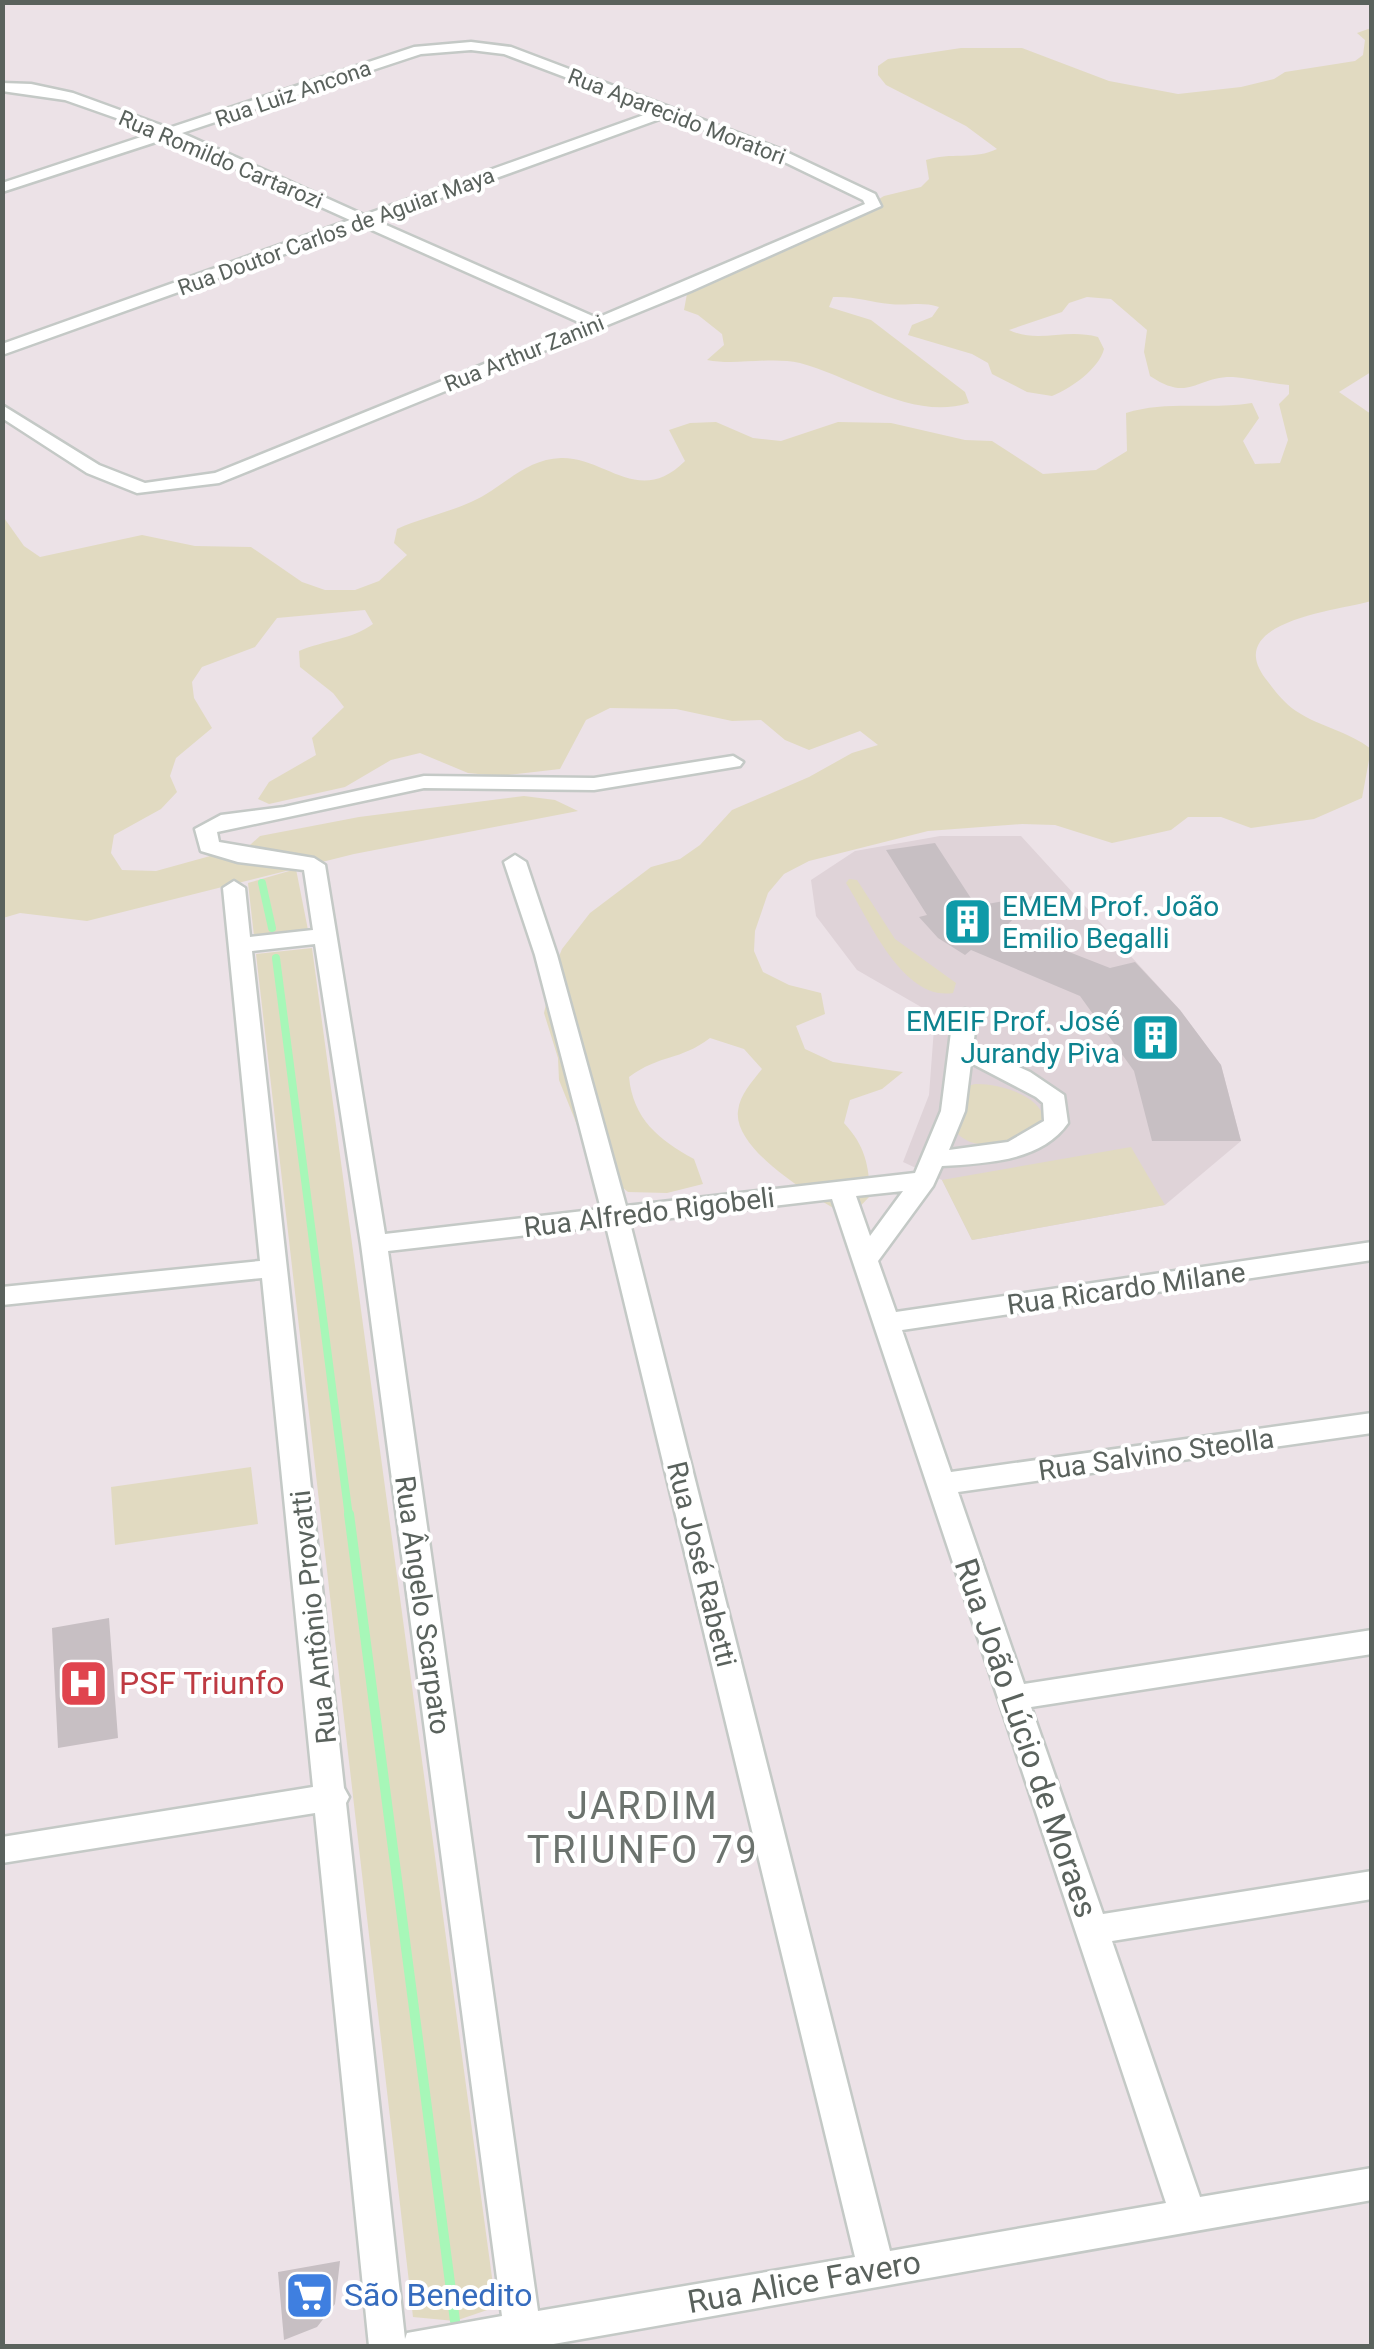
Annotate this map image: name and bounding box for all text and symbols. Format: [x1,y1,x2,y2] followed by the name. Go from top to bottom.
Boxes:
[212,55,374,132] street label: Rua Luiz Ancona
[564,63,789,170] street label: Rua Aparecido Moratori
[115,105,326,214] street label: Rua Romildo Cartarozi
[175,162,498,300] street label: Rua Doutor Carlos de Aguiar Maya
[441,310,608,397] street label: Rua Arthur Zanini
[1002,890,1219,955] place label: EMEM Prof. João Emilio Begalli
[941,896,993,948] building icon: EMEM Prof. João Emilio Begalli
[906,1005,1120,1070] place label: EMEIF Prof. José Jurandy Piva
[1129,1011,1181,1063] building icon: EMEIF Prof. José Jurandy Piva
[522,1181,776,1244] street label: Rua Alfredo Rigobeli
[1005,1255,1247,1322] street label: Rua Ricardo Milane
[1036,1422,1276,1487] street label: Rua Salvino Steolla
[660,1458,743,1670] street label: Rua José Rabetti
[388,1474,457,1736] street label: Rua Ângelo Scarpato
[284,1488,343,1745] street label: Rua Antônio Provatti
[947,1553,1105,1923] street label: Rua João Lúcio de Moraes
[58,1657,110,1709] hospital icon: PSF Triunfo
[119,1664,284,1702] place label: PSF Triunfo
[527,1784,759,1872] district label: JARDIM TRIUNFO 79
[684,2243,924,2321] street label: Rua Alice Favero
[283,2269,335,2321] supermarket icon: São Benedito
[344,2276,532,2314] place label: São Benedito

